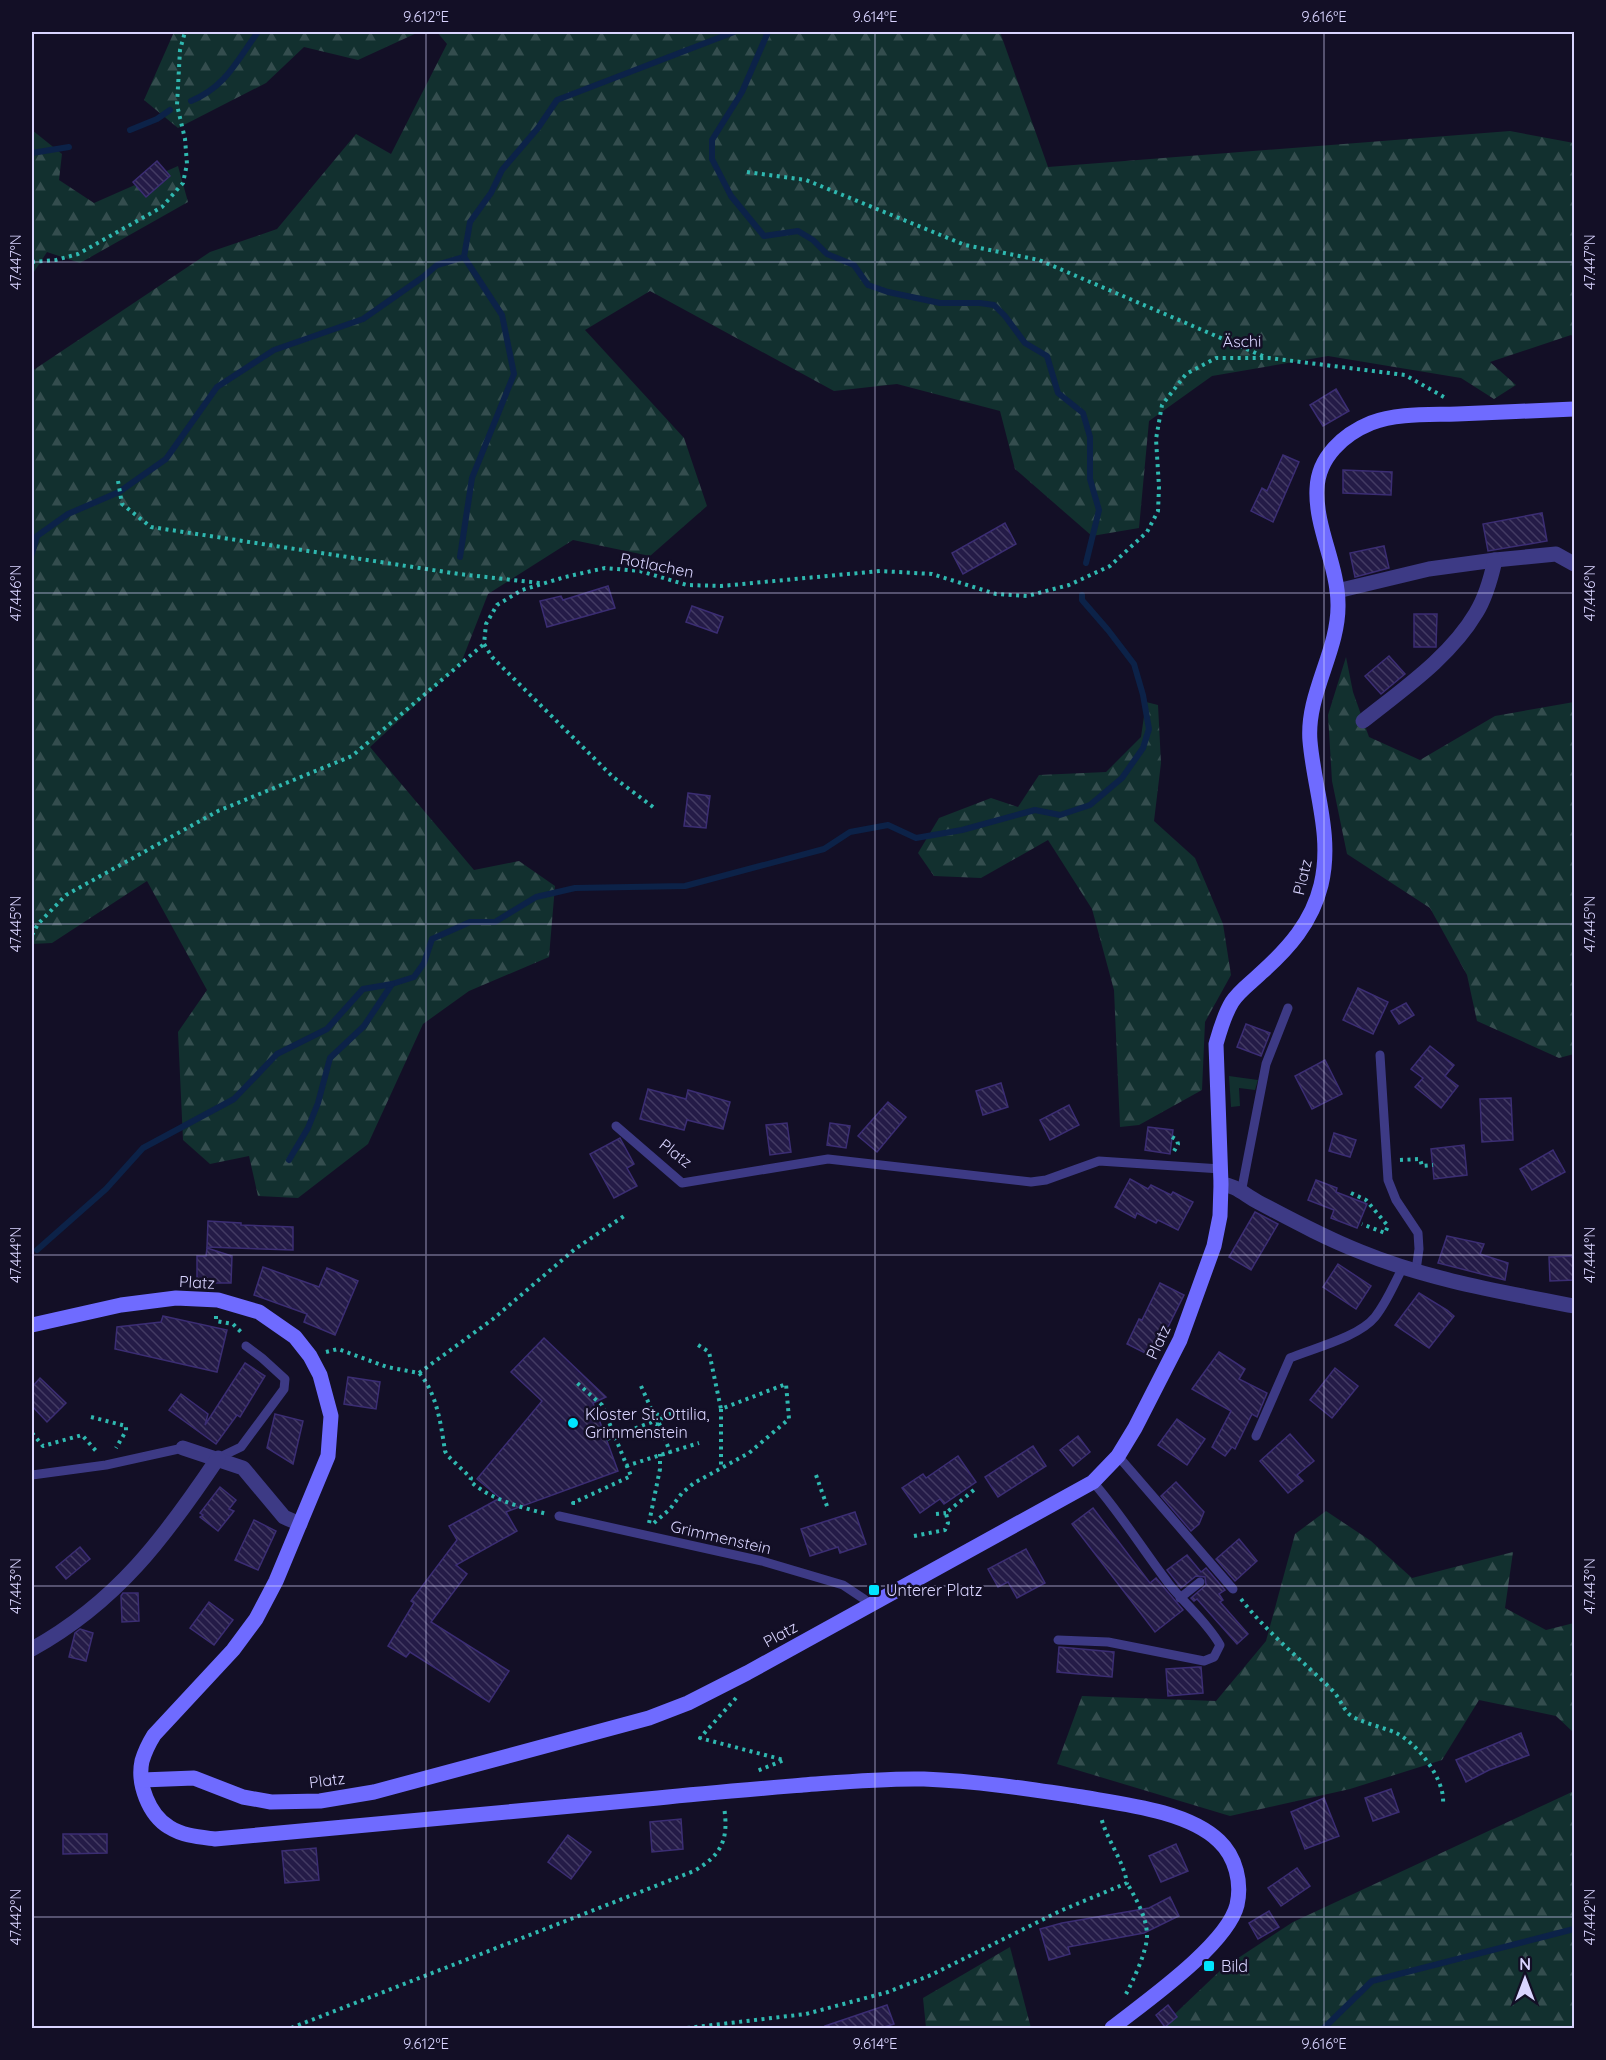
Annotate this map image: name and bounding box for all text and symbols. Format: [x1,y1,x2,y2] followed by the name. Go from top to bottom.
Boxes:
[403,7,449,26] text: 9.612°E
[852,7,898,26] text: 9.614°E
[1301,7,1347,26] text: 9.616°E
[6,234,25,290] text: 47.447°N
[1580,234,1599,290] text: 47.447°N
[1223,331,1261,351] street label: Äschi
[618,548,696,582] street label: Rotlachen
[6,565,25,621] text: 47.446°N
[1580,565,1599,621] text: 47.446°N
[1288,857,1316,897] street label: Platz
[6,896,25,952] text: 47.445°N
[1580,896,1599,952] text: 47.445°N
[656,1134,696,1172] street label: Platz
[6,1227,25,1283] text: 47.444°N
[1580,1227,1599,1283] text: 47.444°N
[178,1271,216,1293] street label: Platz
[1141,1321,1175,1363] street label: Platz
[585,1404,710,1442] place label: Kloster St. Ottilia, Grimmenstein
[566,1416,580,1430] marker: Kloster St. Ottilia, Grimmenstein
[669,1516,773,1558] street label: Grimmenstein
[6,1558,25,1614] text: 47.443°N
[1580,1558,1599,1614] text: 47.443°N
[886,1580,982,1600] place label: Unterer Platz
[867,1583,881,1597] marker: Unterer Platz
[759,1617,801,1651] street label: Platz
[308,1768,346,1792] street label: Platz
[6,1889,25,1945] text: 47.442°N
[1580,1889,1599,1945] text: 47.442°N
[1495,1949,1555,2009] north arrow
[1519,1954,1531,1974] text: N
[1221,1956,1248,1976] place label: Bild
[1202,1959,1216,1973] marker: Bild
[403,2034,449,2053] text: 9.612°E
[852,2034,898,2053] text: 9.614°E
[1301,2034,1347,2053] text: 9.616°E

